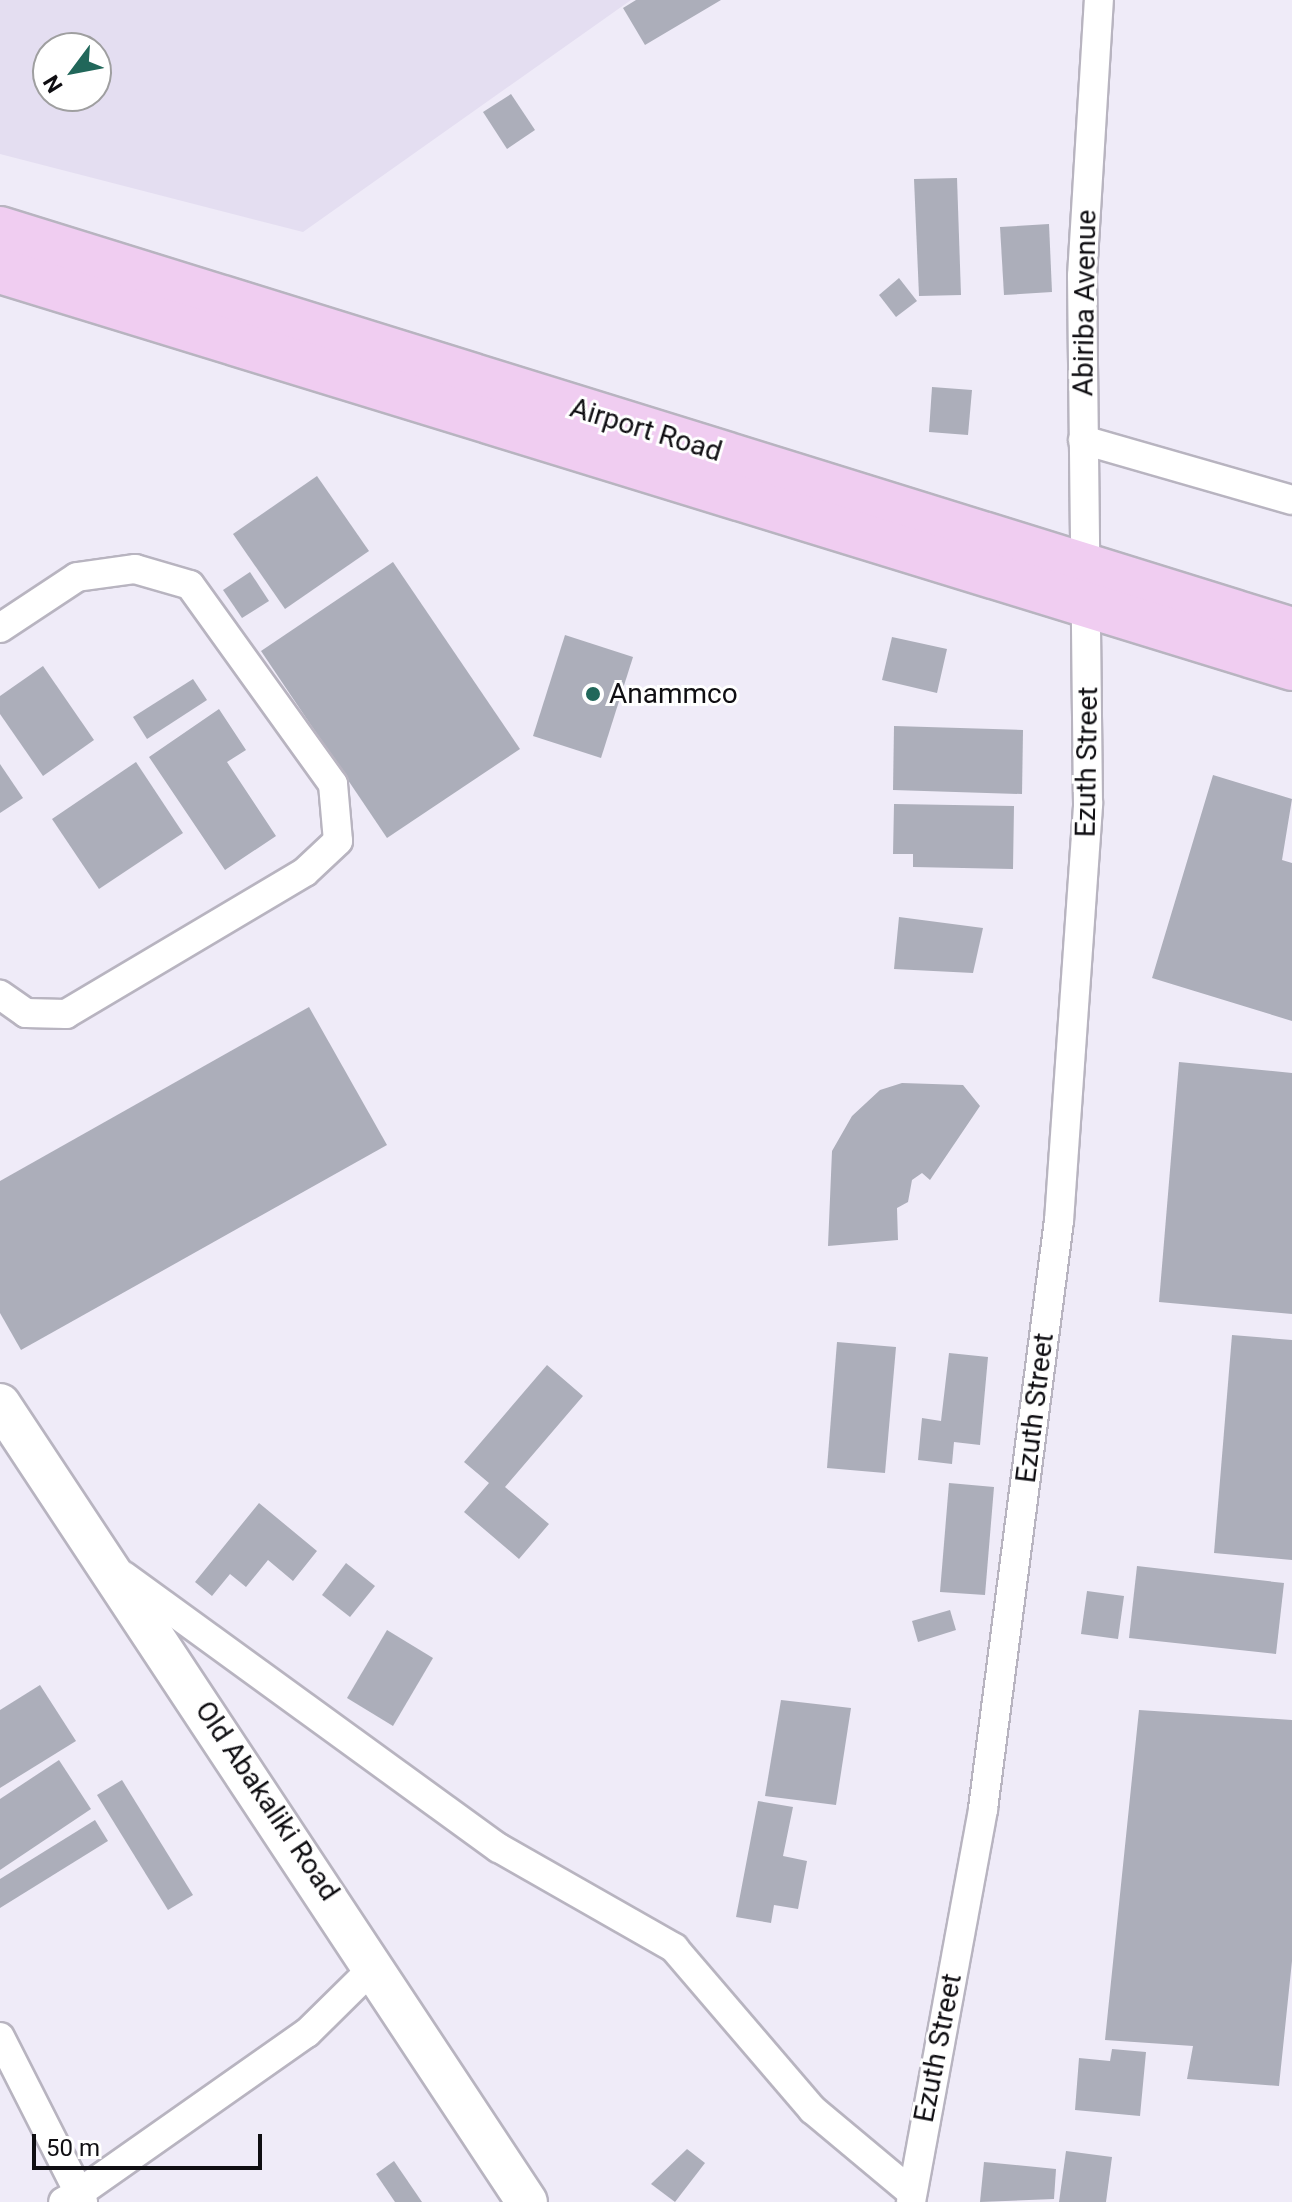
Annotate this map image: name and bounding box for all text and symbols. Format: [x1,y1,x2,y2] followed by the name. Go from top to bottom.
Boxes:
[32,32,112,112] north arrow
[38,71,68,97] text: N
[1067,209,1103,397] street label: Abiriba Avenue
[566,391,726,469] street label: Airport Road
[609,677,738,711] place label: Anammco
[584,685,602,703] marker: Anammco
[1069,686,1105,838] street label: Ezuth Street
[1009,1331,1061,1485] street label: Ezuth Street
[188,1695,346,1907] street label: Old Abakaliki Road
[907,1971,969,2125] street label: Ezuth Street
[36,2118,266,2168] scale bar
[46,2134,100,2162] text: 50 m

